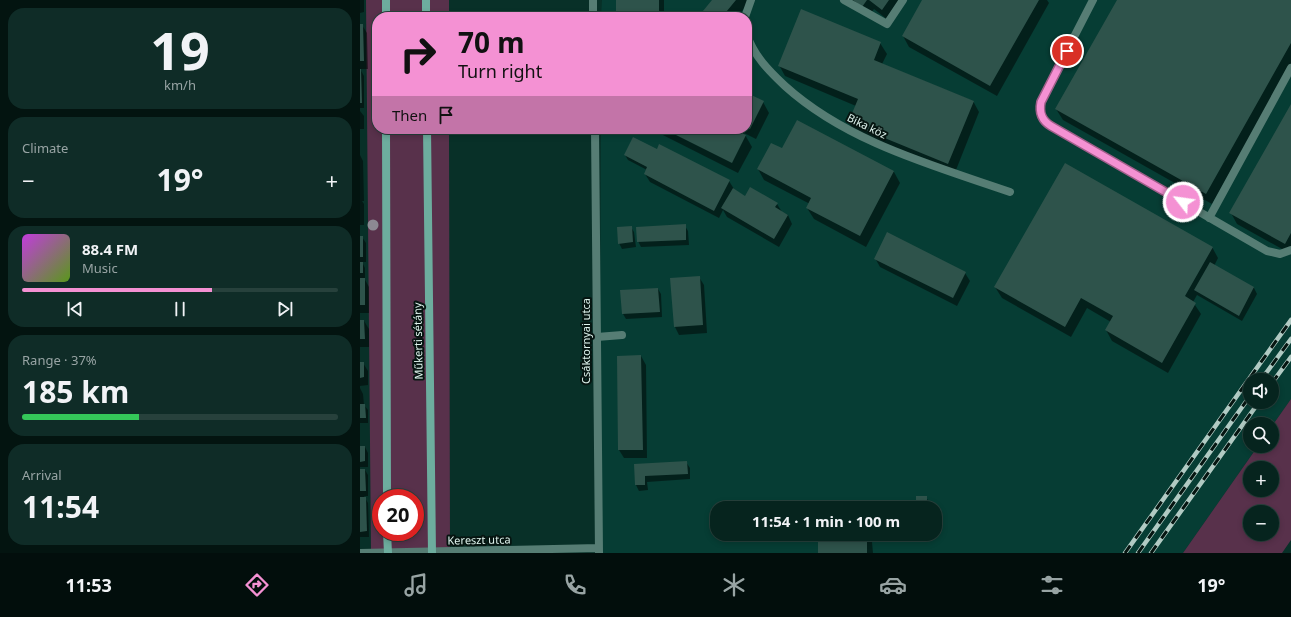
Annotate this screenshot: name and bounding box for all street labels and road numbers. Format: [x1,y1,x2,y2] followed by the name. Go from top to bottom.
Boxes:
[845,109,890,142] street label: Bika köz
[578,298,593,384] street label: Csáktornyai utca
[409,302,426,380] street label: Műkerti sétány
[447,531,511,548] street label: Kereszt utca

